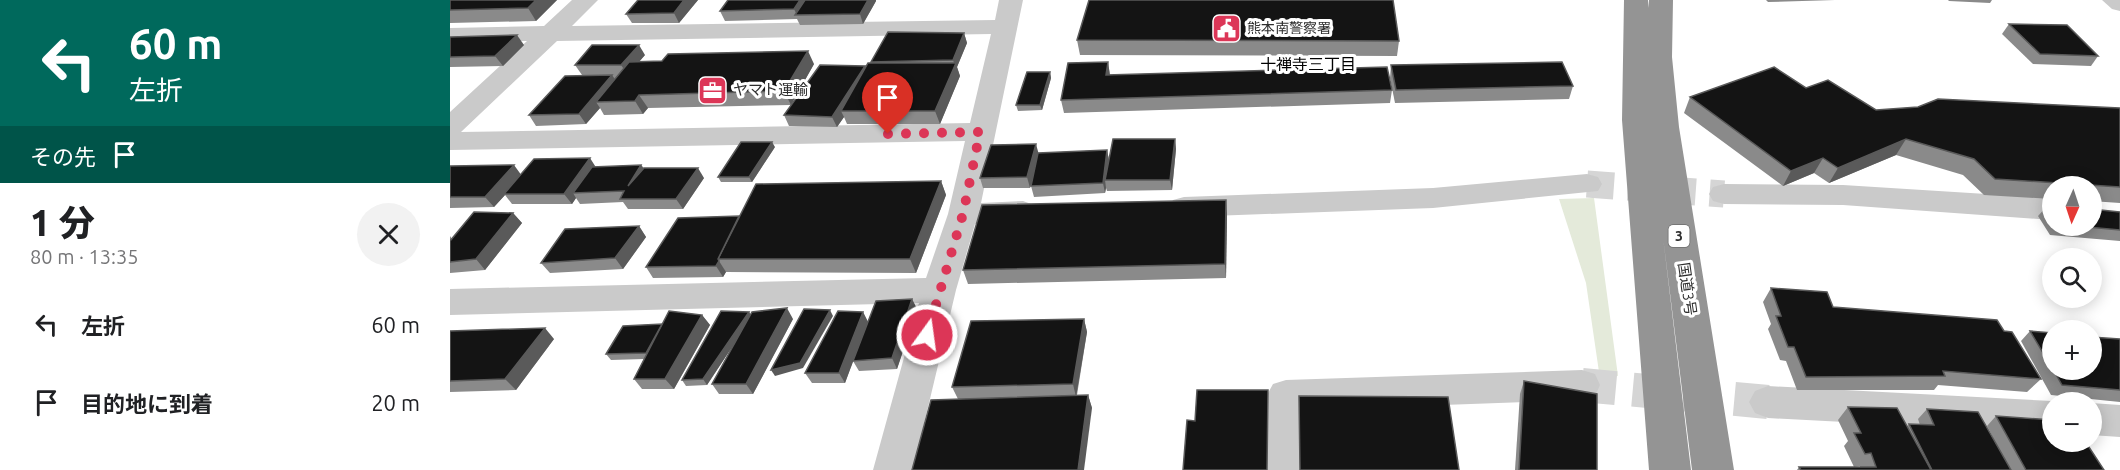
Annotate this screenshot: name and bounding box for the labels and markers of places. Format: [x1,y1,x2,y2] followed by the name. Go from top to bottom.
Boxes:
[1210,12,1242,44] public building icon: 熊本南警察署
[1247,20,1331,36] place label: 熊本南警察署
[862,72,913,134] pin
[696,74,728,106] office icon: ヤマト運輸
[733,81,808,98] place label: ヤマト運輸

